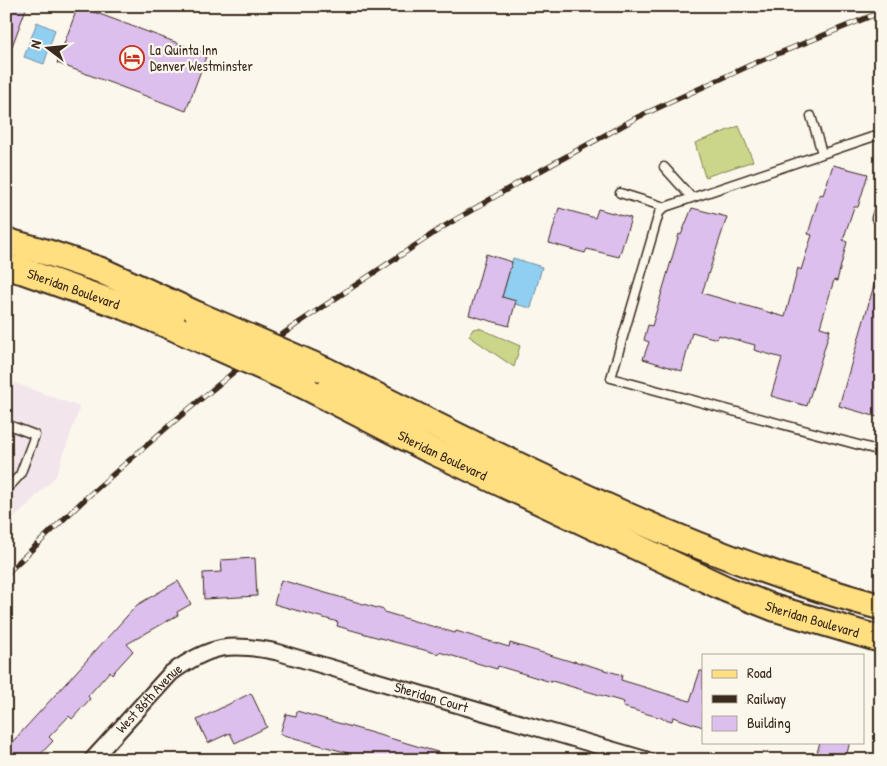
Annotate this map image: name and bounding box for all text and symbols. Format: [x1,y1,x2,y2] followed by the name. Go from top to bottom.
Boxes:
[22,22,72,72] north arrow
[25,38,45,50] text: N
[150,40,253,75] place label: La Quinta Inn Denver Westminster
[119,45,145,71] hotel icon: La Quinta Inn Denver Westminster
[25,263,123,314] street label: Sheridan Boulevard
[395,425,491,485] street label: Sheridan Boulevard
[763,596,862,642] street label: Sheridan Boulevard
[702,654,864,744] legend
[111,658,186,737] street label: West 86th Avenue
[747,662,772,683] text: Road
[392,677,471,716] street label: Sheridan Court
[747,688,786,709] text: Railway
[747,712,791,733] text: Building

